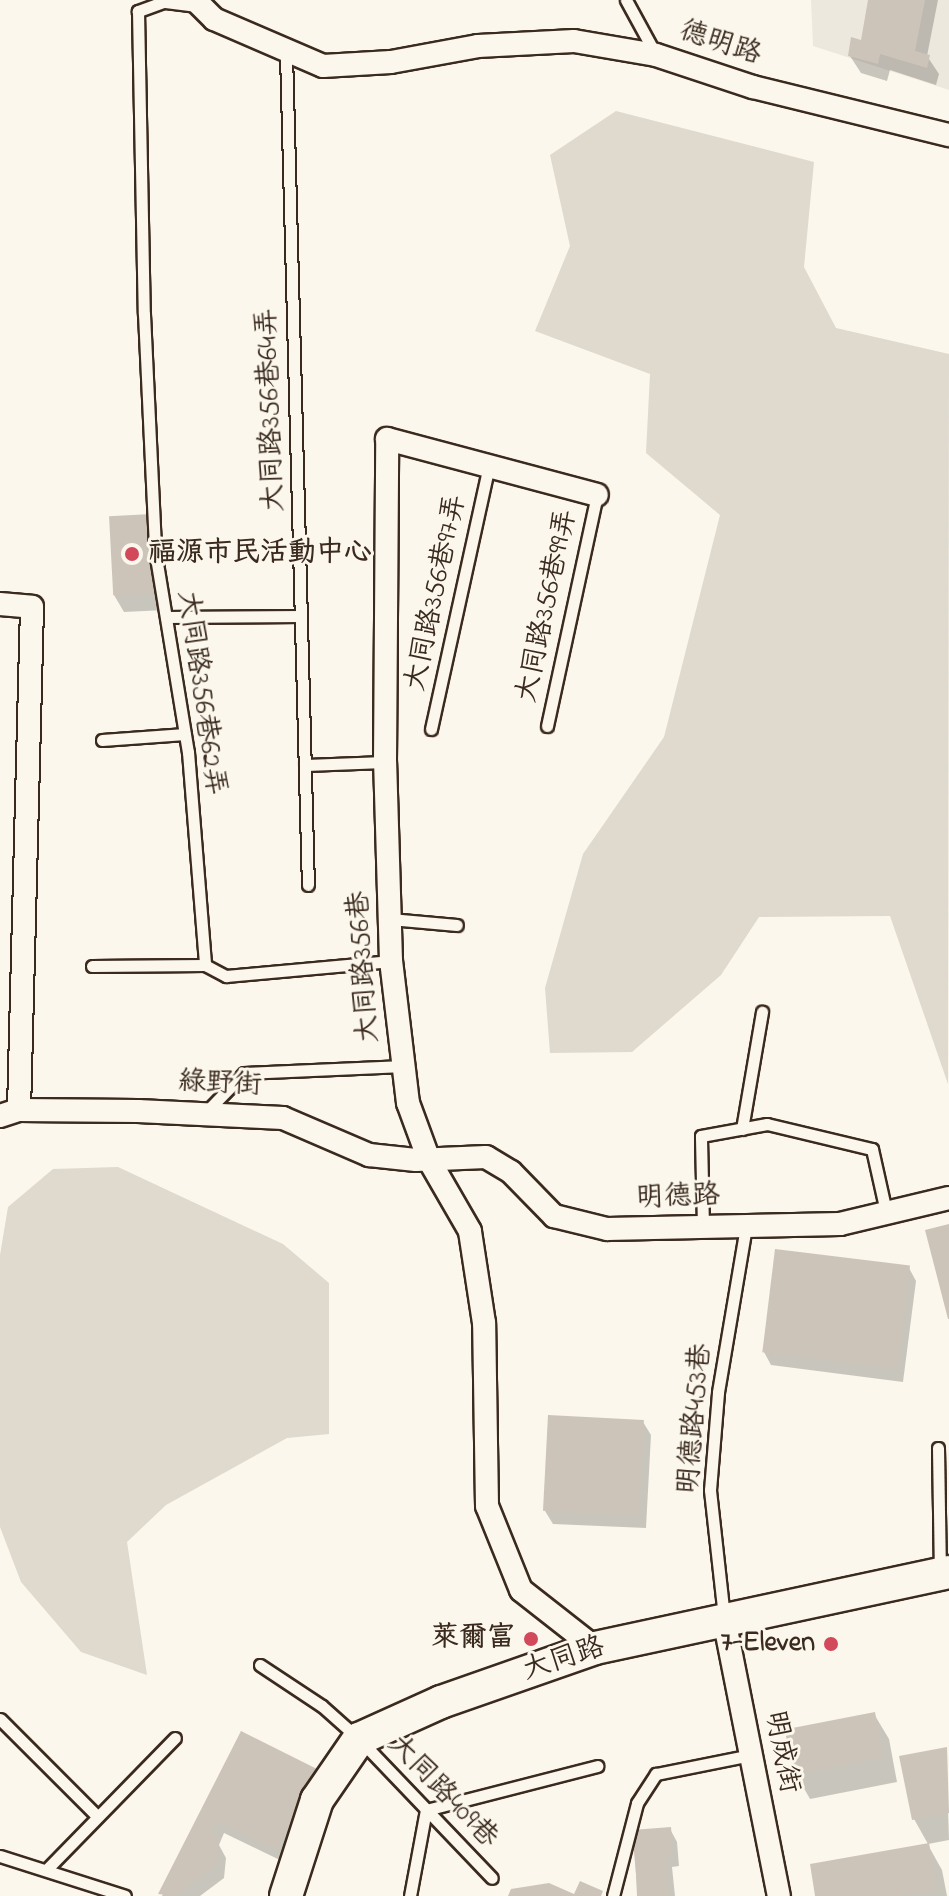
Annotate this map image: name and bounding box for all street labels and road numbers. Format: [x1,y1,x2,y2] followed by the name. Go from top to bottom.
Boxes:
[675,15,765,73] street label: 德明路
[252,308,292,512] street label: 大同路356巷64弄
[400,492,474,694] street label: 大同路356巷97弄
[511,506,585,706] street label: 大同路356巷99弄
[169,589,231,797] street label: 大同路356巷62弄
[343,890,387,1044] street label: 大同路356巷
[177,1066,263,1104] street label: 綠野街
[635,1180,721,1216] street label: 明德路
[673,1342,719,1496] street label: 明德路453巷
[519,1631,609,1689] street label: 大同路
[756,1708,806,1796] street label: 明成街
[380,1729,504,1855] street label: 大同路409巷

